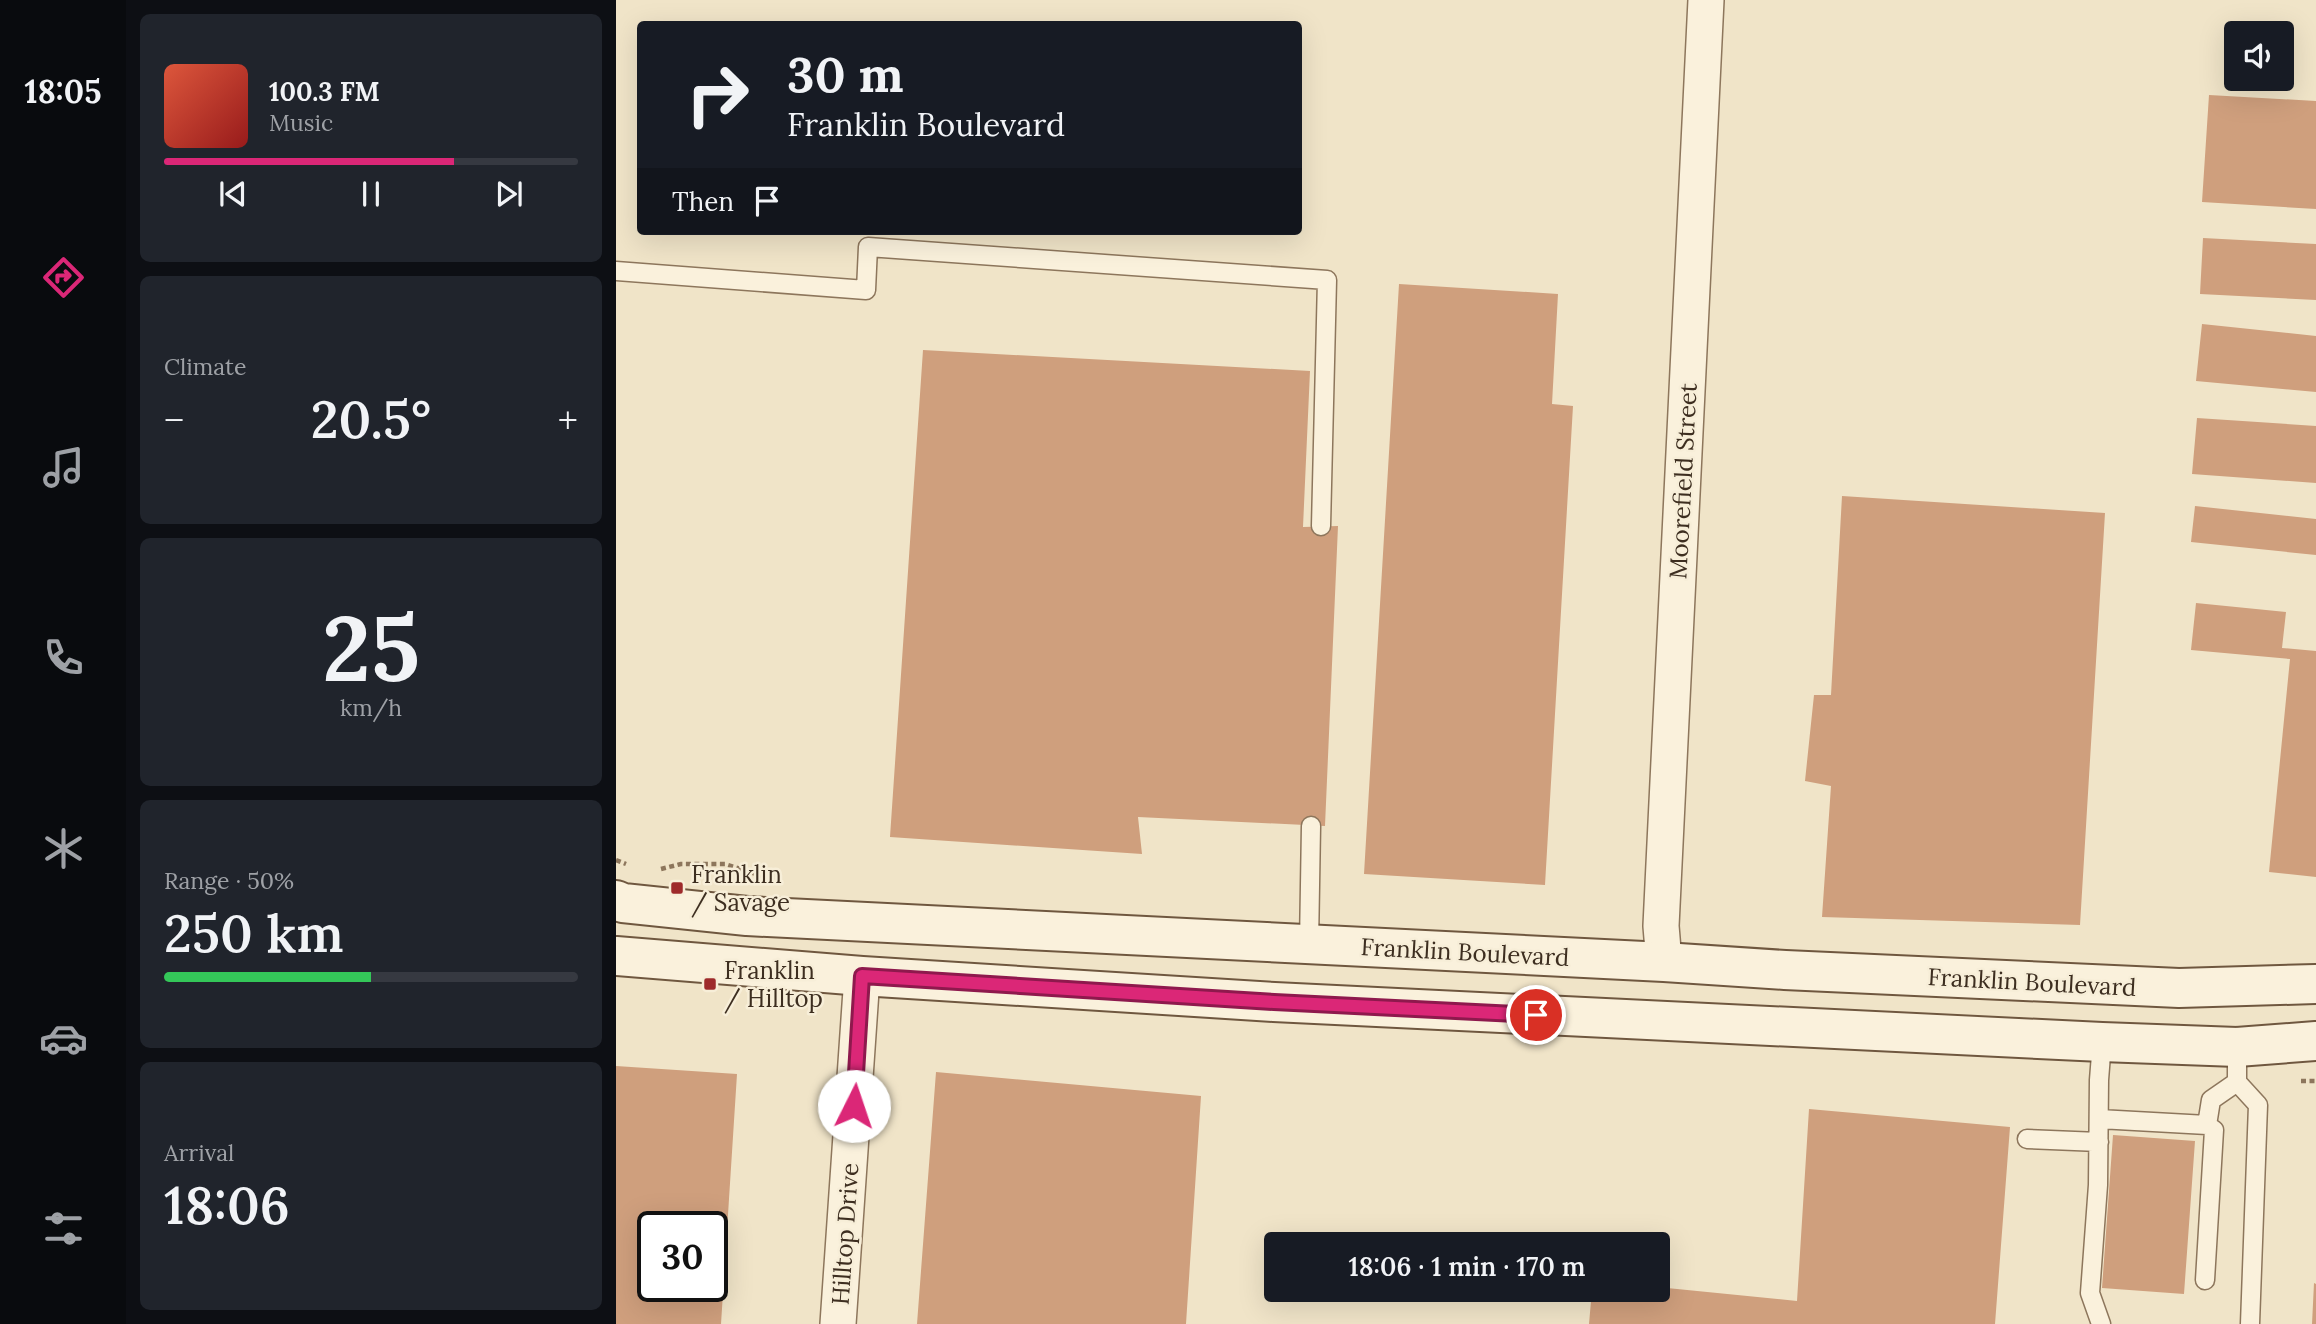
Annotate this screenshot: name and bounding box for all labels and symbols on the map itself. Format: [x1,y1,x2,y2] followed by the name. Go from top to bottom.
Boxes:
[1662,381,1704,580] street label: Moorefield Street
[691,859,790,918] place label: Franklin / Savage
[669,880,685,896] marker: Franklin / Savage
[1360,931,1570,973] street label: Franklin Boulevard
[724,955,823,1014] place label: Franklin / Hilltop
[1927,961,2137,1003] street label: Franklin Boulevard
[702,976,718,992] marker: Franklin / Hilltop
[1506,985,1566,1045] pin
[817,1069,891,1143] position arrow
[825,1162,865,1306] street label: Hilltop Drive
[637,1211,728,1302] speed limit sign: 30

